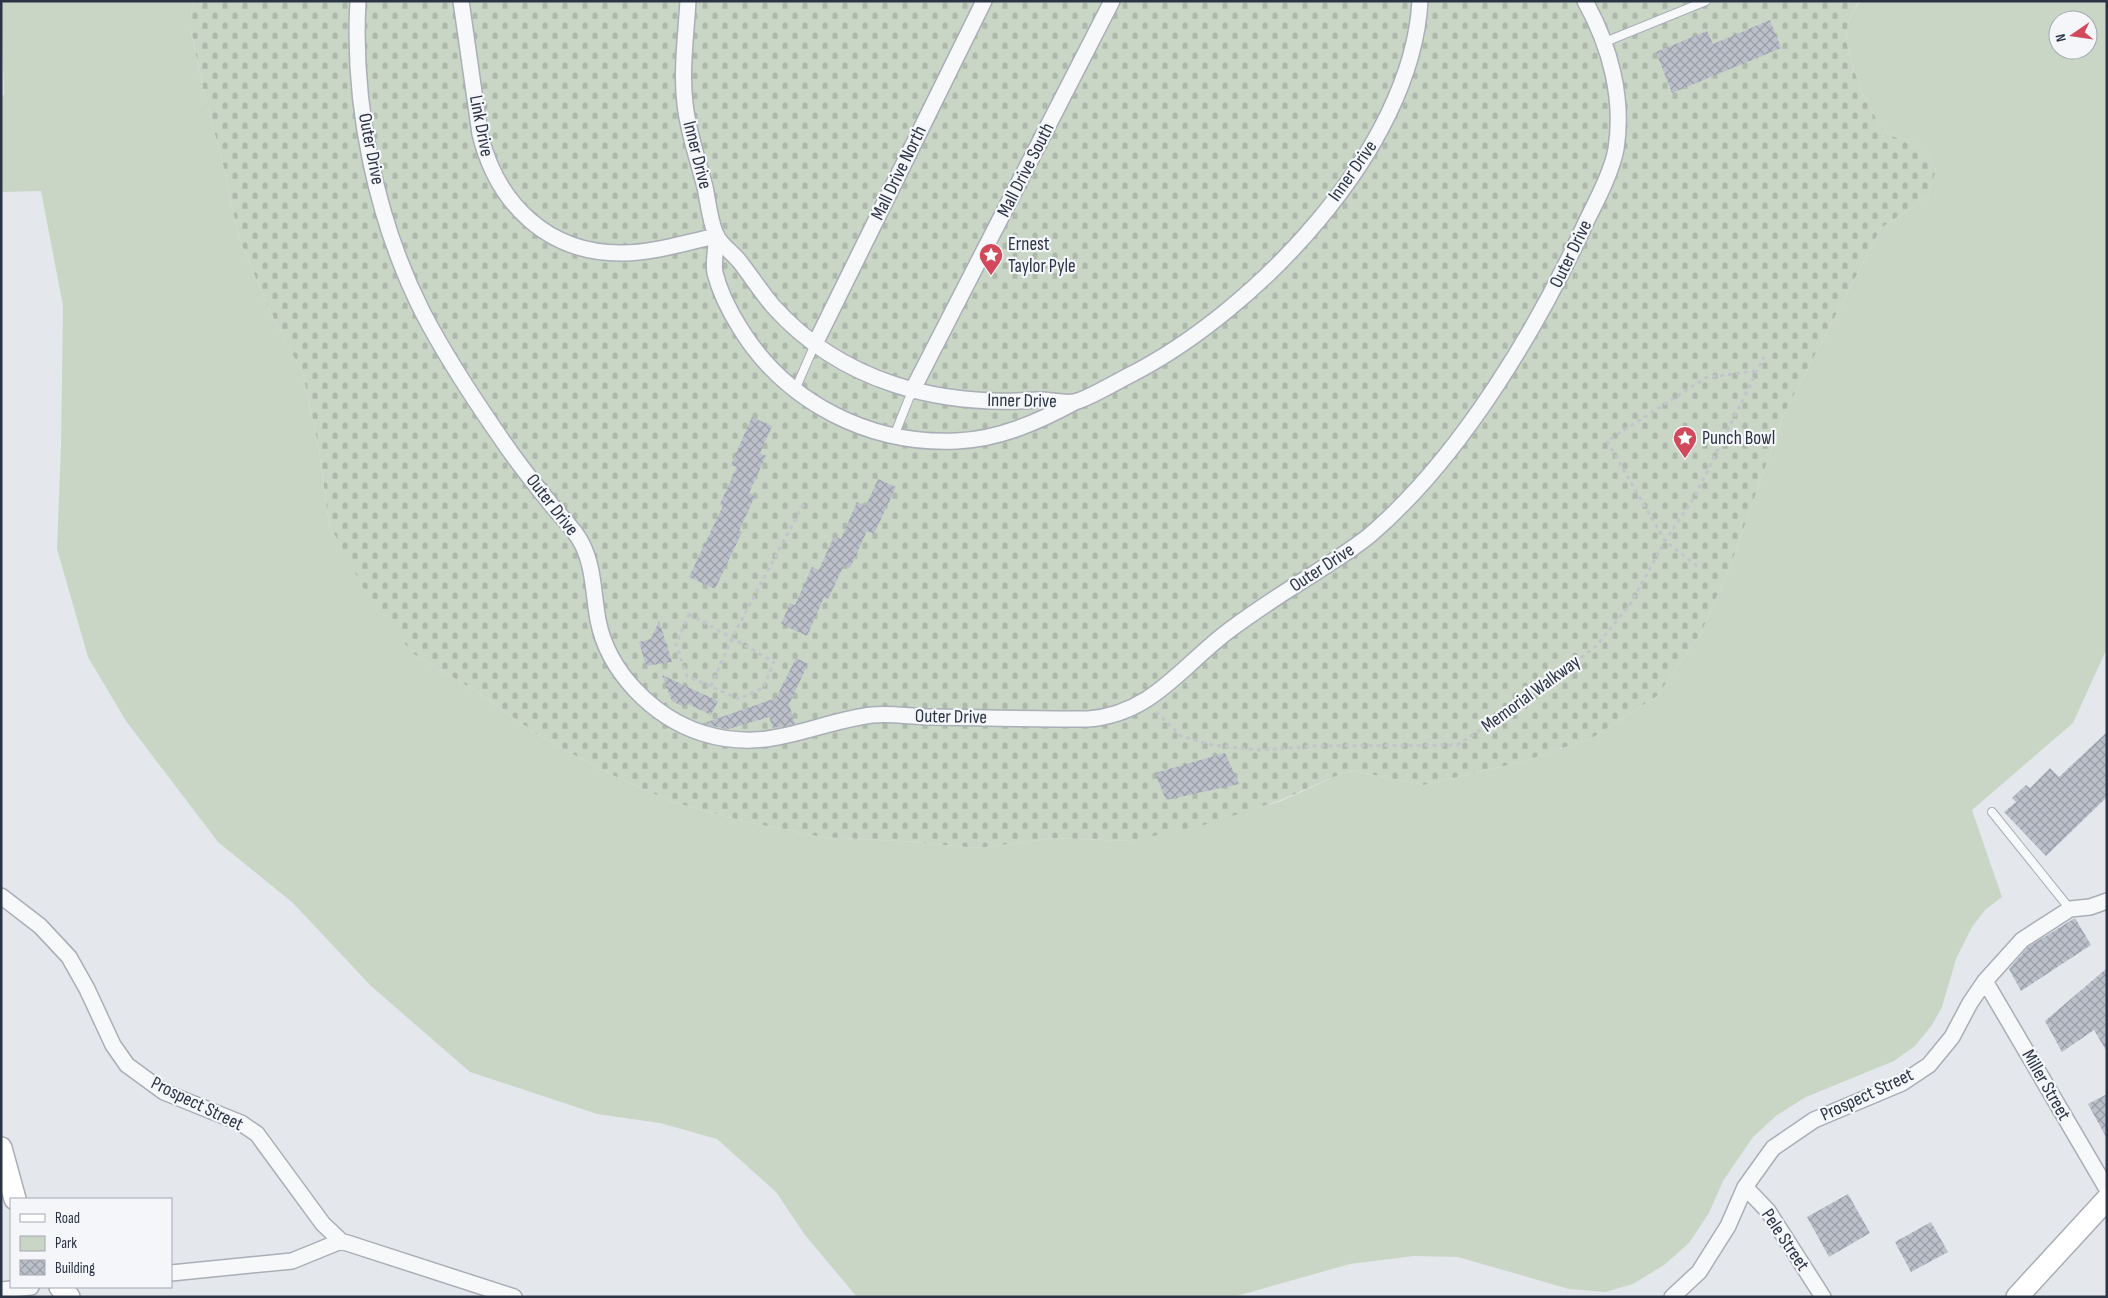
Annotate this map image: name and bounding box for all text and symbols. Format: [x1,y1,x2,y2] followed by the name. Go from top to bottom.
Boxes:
[2048,10,2098,60] north arrow
[2052,32,2070,43] text: N
[464,93,498,159] street label: Link Drive
[353,111,389,187] street label: Outer Drive
[677,119,717,191] street label: Inner Drive
[992,119,1060,221] street label: Mall Drive South
[866,122,932,224] street label: Mall Drive North
[1324,136,1382,206] street label: Inner Drive
[1545,216,1597,292] street label: Outer Drive
[1008,233,1076,278] place label: Ernest Taylor Pyle
[978,242,1004,276] place icon: Ernest Taylor Pyle
[987,389,1057,413] street label: Inner Drive
[1672,425,1698,459] place icon: Punch Bowl
[1702,427,1775,450] place label: Punch Bowl
[521,469,583,541] street label: Outer Drive
[1285,539,1359,597] street label: Outer Drive
[1477,650,1586,738] street label: Memorial Walkway
[915,705,987,729] street label: Outer Drive
[2017,1045,2076,1125] street label: Miller Street
[1817,1063,1917,1127] street label: Prospect Street
[147,1072,247,1136] street label: Prospect Street
[10,1198,172,1288] legend
[1756,1205,1814,1276] street label: Pele Street
[55,1209,80,1228] text: Road
[55,1234,77,1253] text: Park
[55,1259,95,1278] text: Building

